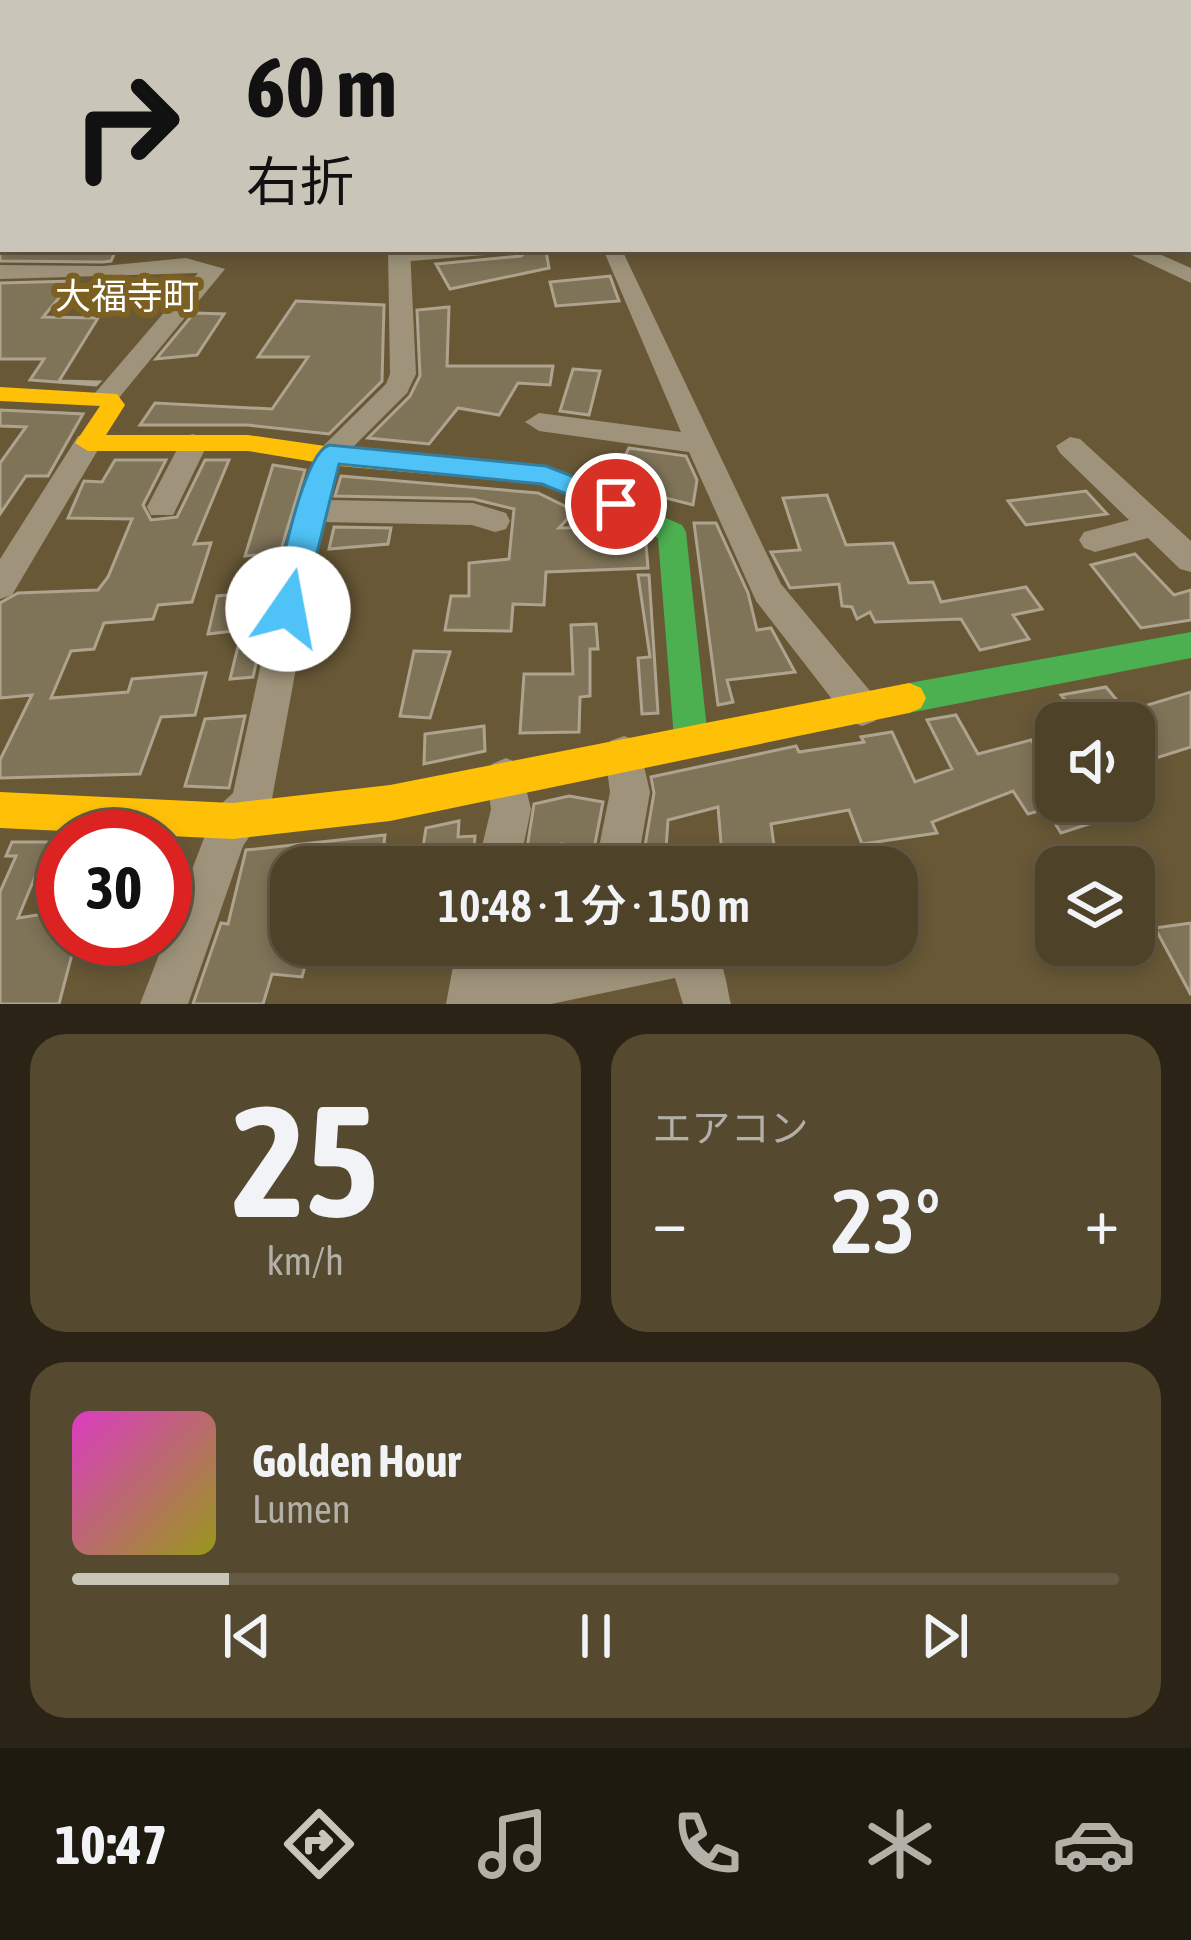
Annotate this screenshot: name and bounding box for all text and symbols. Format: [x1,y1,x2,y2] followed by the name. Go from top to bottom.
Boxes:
[246,39,397,135] text: 60 m
[48,48,204,204] icon: right
[246,151,354,212] text: 右折
[55,275,199,317] district label: 大福寺町
[565,453,667,555] pin
[583,471,649,537] icon: arrive
[225,546,351,672] position arrow
[1035,702,1155,966] map controls
[1035,702,1155,822] button: sound
[36,810,192,966] speed limit sign: 30
[1035,846,1155,966] button: layers
[438,880,750,932] text: 10:48 · 1 分 · 150 m
[232,1071,379,1250] text: 25
[653,1106,809,1150] text: エアコン
[831,1169,940,1272] text: 23°
[653,1182,687,1258] text: −
[1085,1182,1119,1258] text: +
[267,1239,344,1283] text: km/h
[252,1435,461,1487] text: Golden Hour
[252,1487,351,1531] text: Lumen
[214,1603,280,1669] icon: previous
[563,1603,629,1669] icon: pause
[912,1603,978,1669] icon: next
[277,1802,361,1886] icon: directions
[471,1802,555,1886] icon: music
[665,1802,749,1886] icon: phone
[858,1802,942,1886] icon: climate
[1052,1802,1136,1886] icon: car
[55,1814,167,1875] text: 10:47

